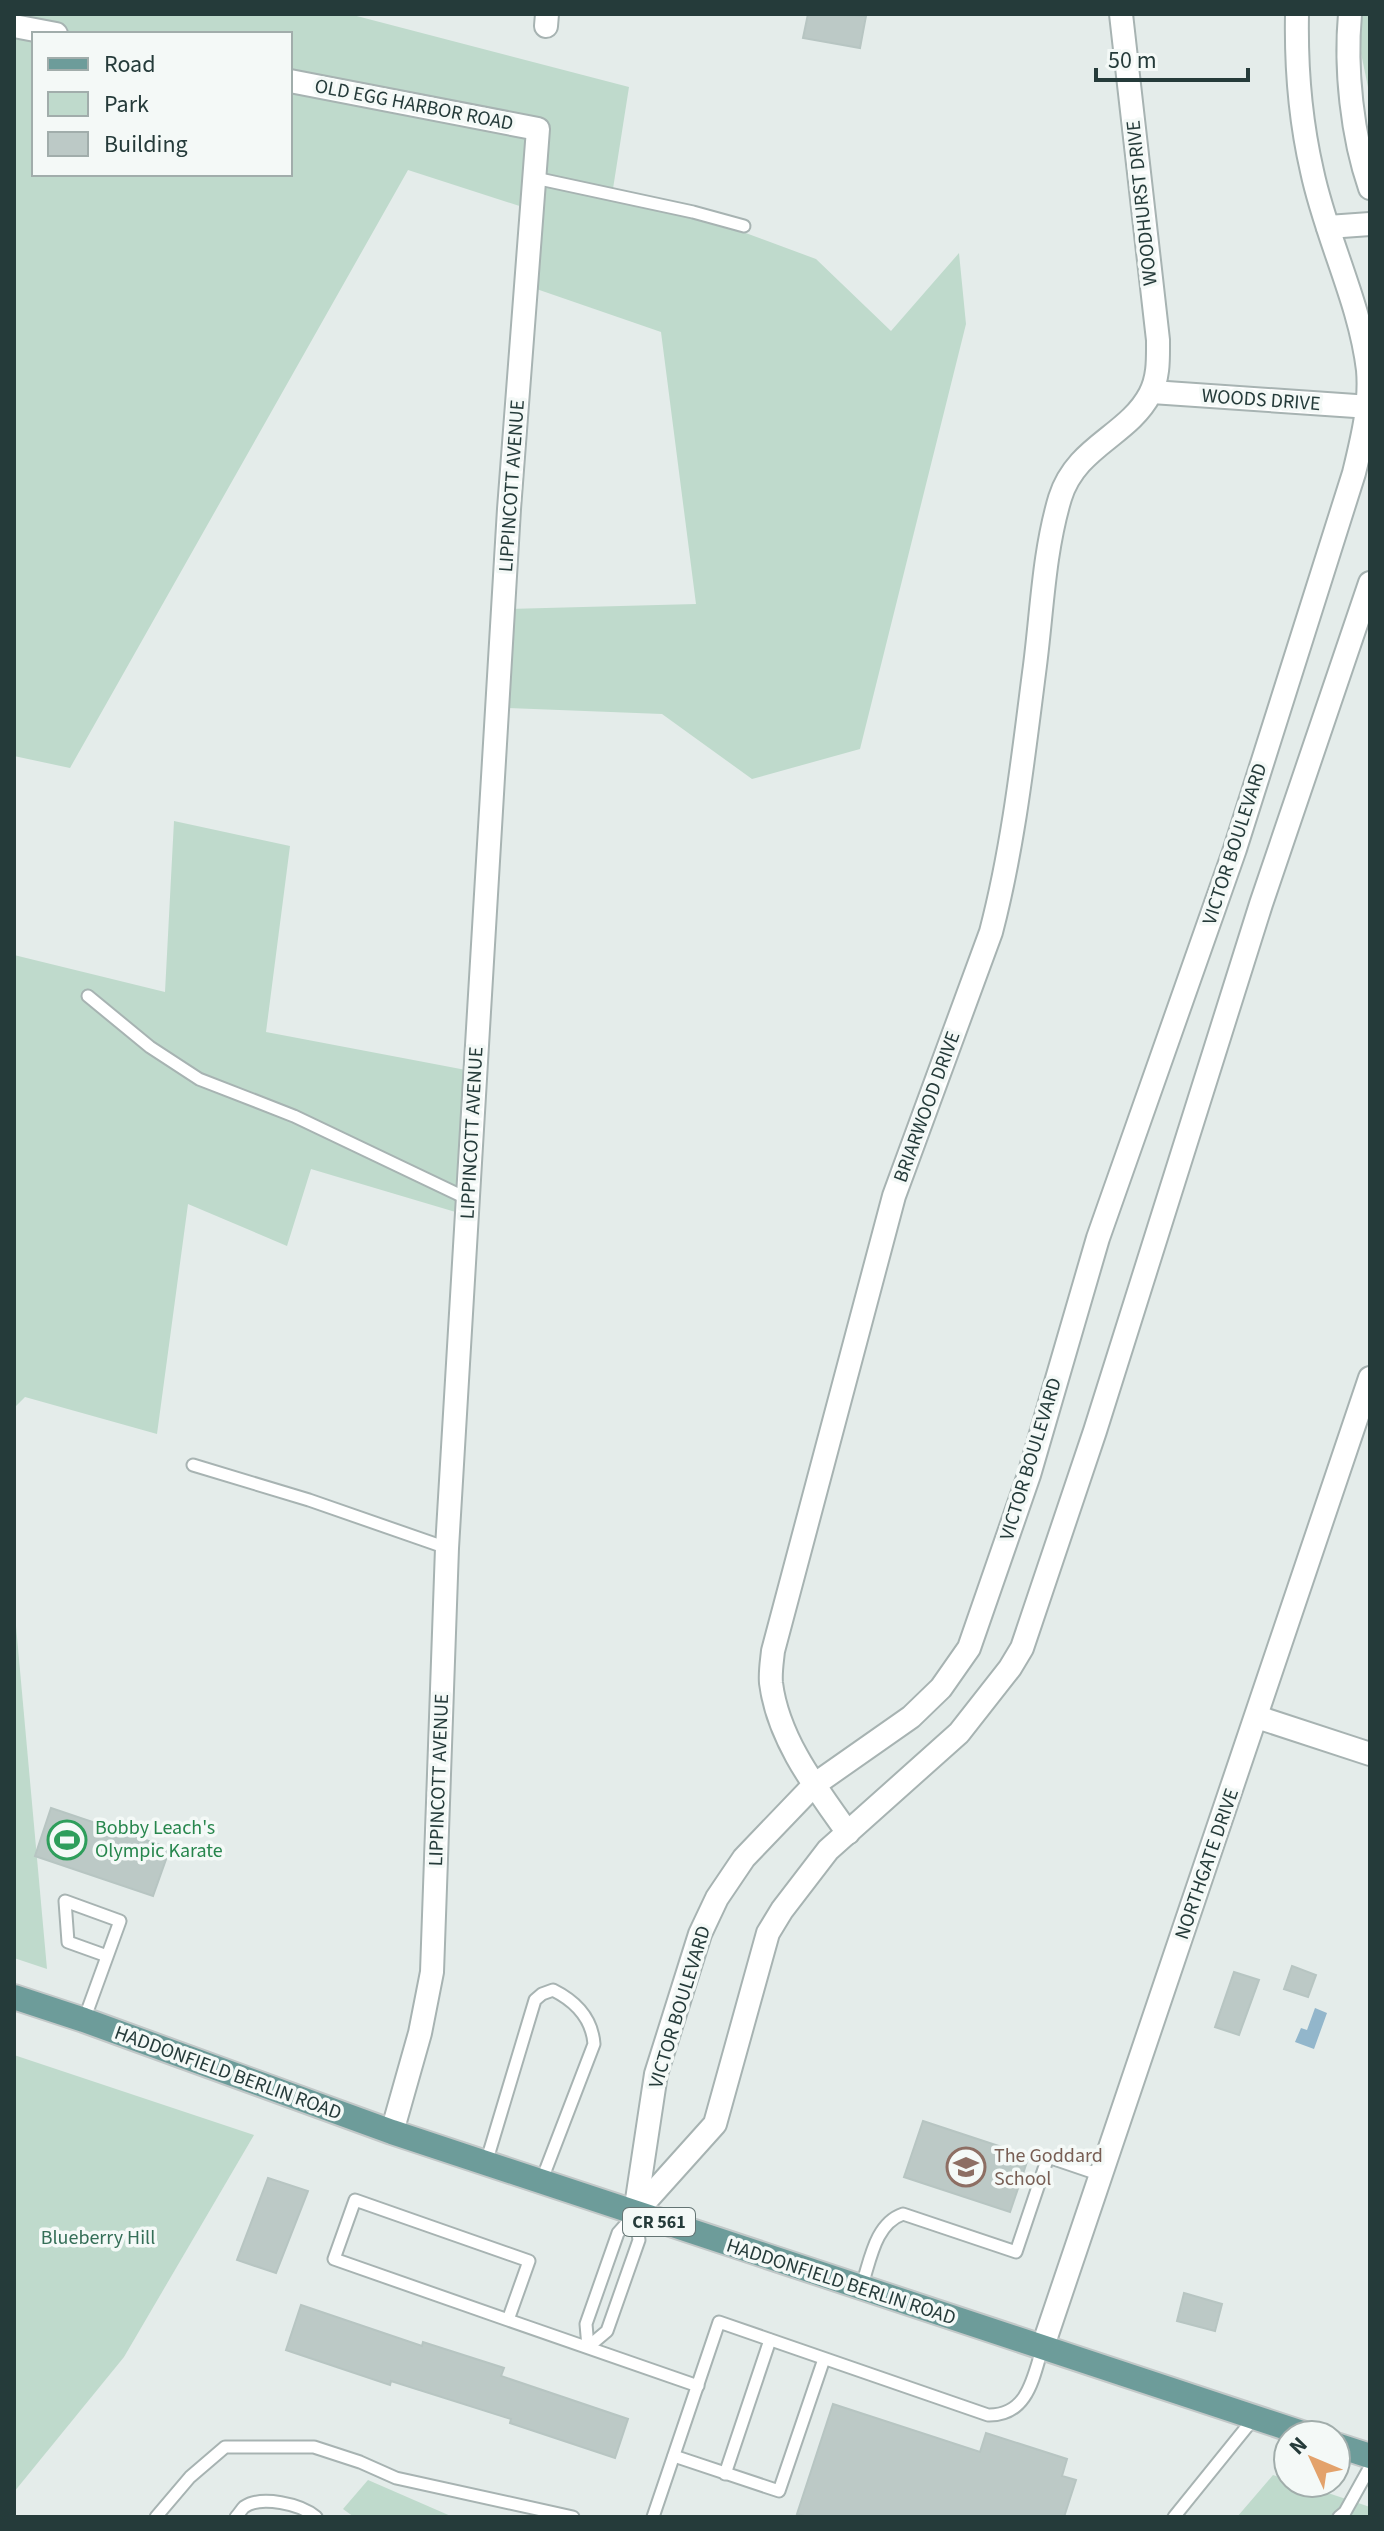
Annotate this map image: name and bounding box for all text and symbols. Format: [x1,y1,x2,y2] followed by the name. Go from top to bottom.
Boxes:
[32,32,292,176] legend
[1096,32,1248,82] scale bar
[1108,43,1157,78] text: 50 m
[104,47,156,82] text: Road
[312,72,516,138] street label: OLD EGG HARBOR ROAD
[104,87,149,122] text: Park
[1119,119,1165,287] street label: WOODHURST DRIVE
[104,127,188,162] text: Building
[1201,382,1321,418] street label: WOODS DRIVE
[492,399,532,573] street label: LIPPINCOTT AVENUE
[1196,760,1274,928] street label: VICTOR BOULEVARD
[887,1028,967,1186] street label: BRIARWOOD DRIVE
[453,1046,491,1220] street label: LIPPINCOTT AVENUE
[993,1374,1069,1544] street label: VICTOR BOULEVARD
[422,1693,456,1867] street label: LIPPINCOTT AVENUE
[1168,1785,1246,1943] street label: NORTHGATE DRIVE
[95,1814,223,1865] place label: Bobby Leach's Olympic Karate
[46,1819,88,1861] sports icon: Bobby Leach's Olympic Karate
[642,1922,718,2092] street label: VICTOR BOULEVARD
[111,2019,345,2127] street label: HADDONFIELD BERLIN ROAD
[994,2142,1103,2193] place label: The Goddard School
[945,2146,987,2188] school or university icon: The Goddard School
[623,2208,695,2236] road number: CR 561
[41,2224,155,2252] park label: Blueberry Hill
[723,2232,959,2332] street label: HADDONFIELD BERLIN ROAD
[1272,2419,1352,2499] north arrow
[1282,2429,1315,2462] text: N

